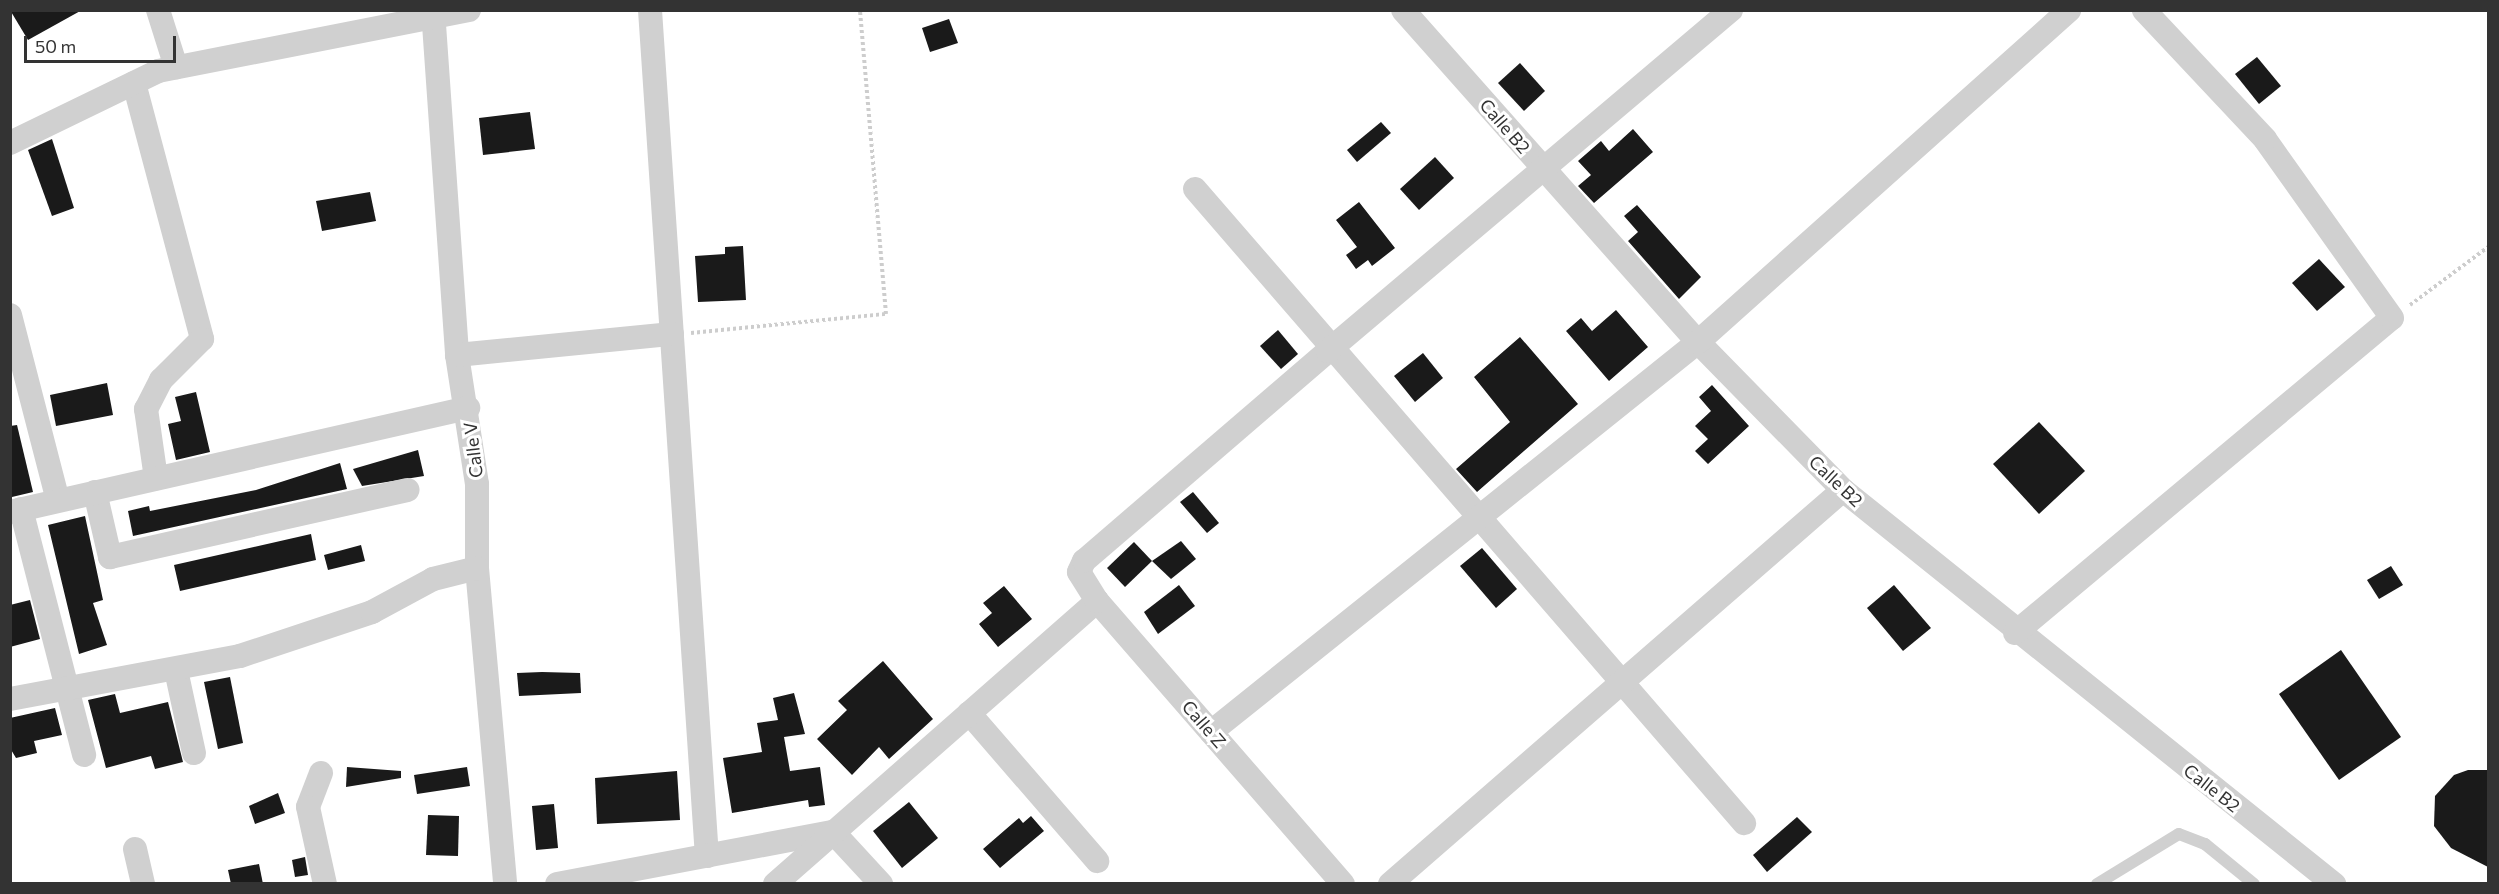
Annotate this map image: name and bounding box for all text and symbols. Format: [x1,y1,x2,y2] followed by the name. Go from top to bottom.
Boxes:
[27,24,178,62] scale bar
[35,35,76,57] text: 50 m
[1475,94,1535,158] street label: Calle B2
[459,421,487,479] street label: Calle V
[1805,451,1867,511] street label: Calle B2
[1178,696,1230,752] street label: Calle Z
[2180,759,2244,817] street label: Calle B2

